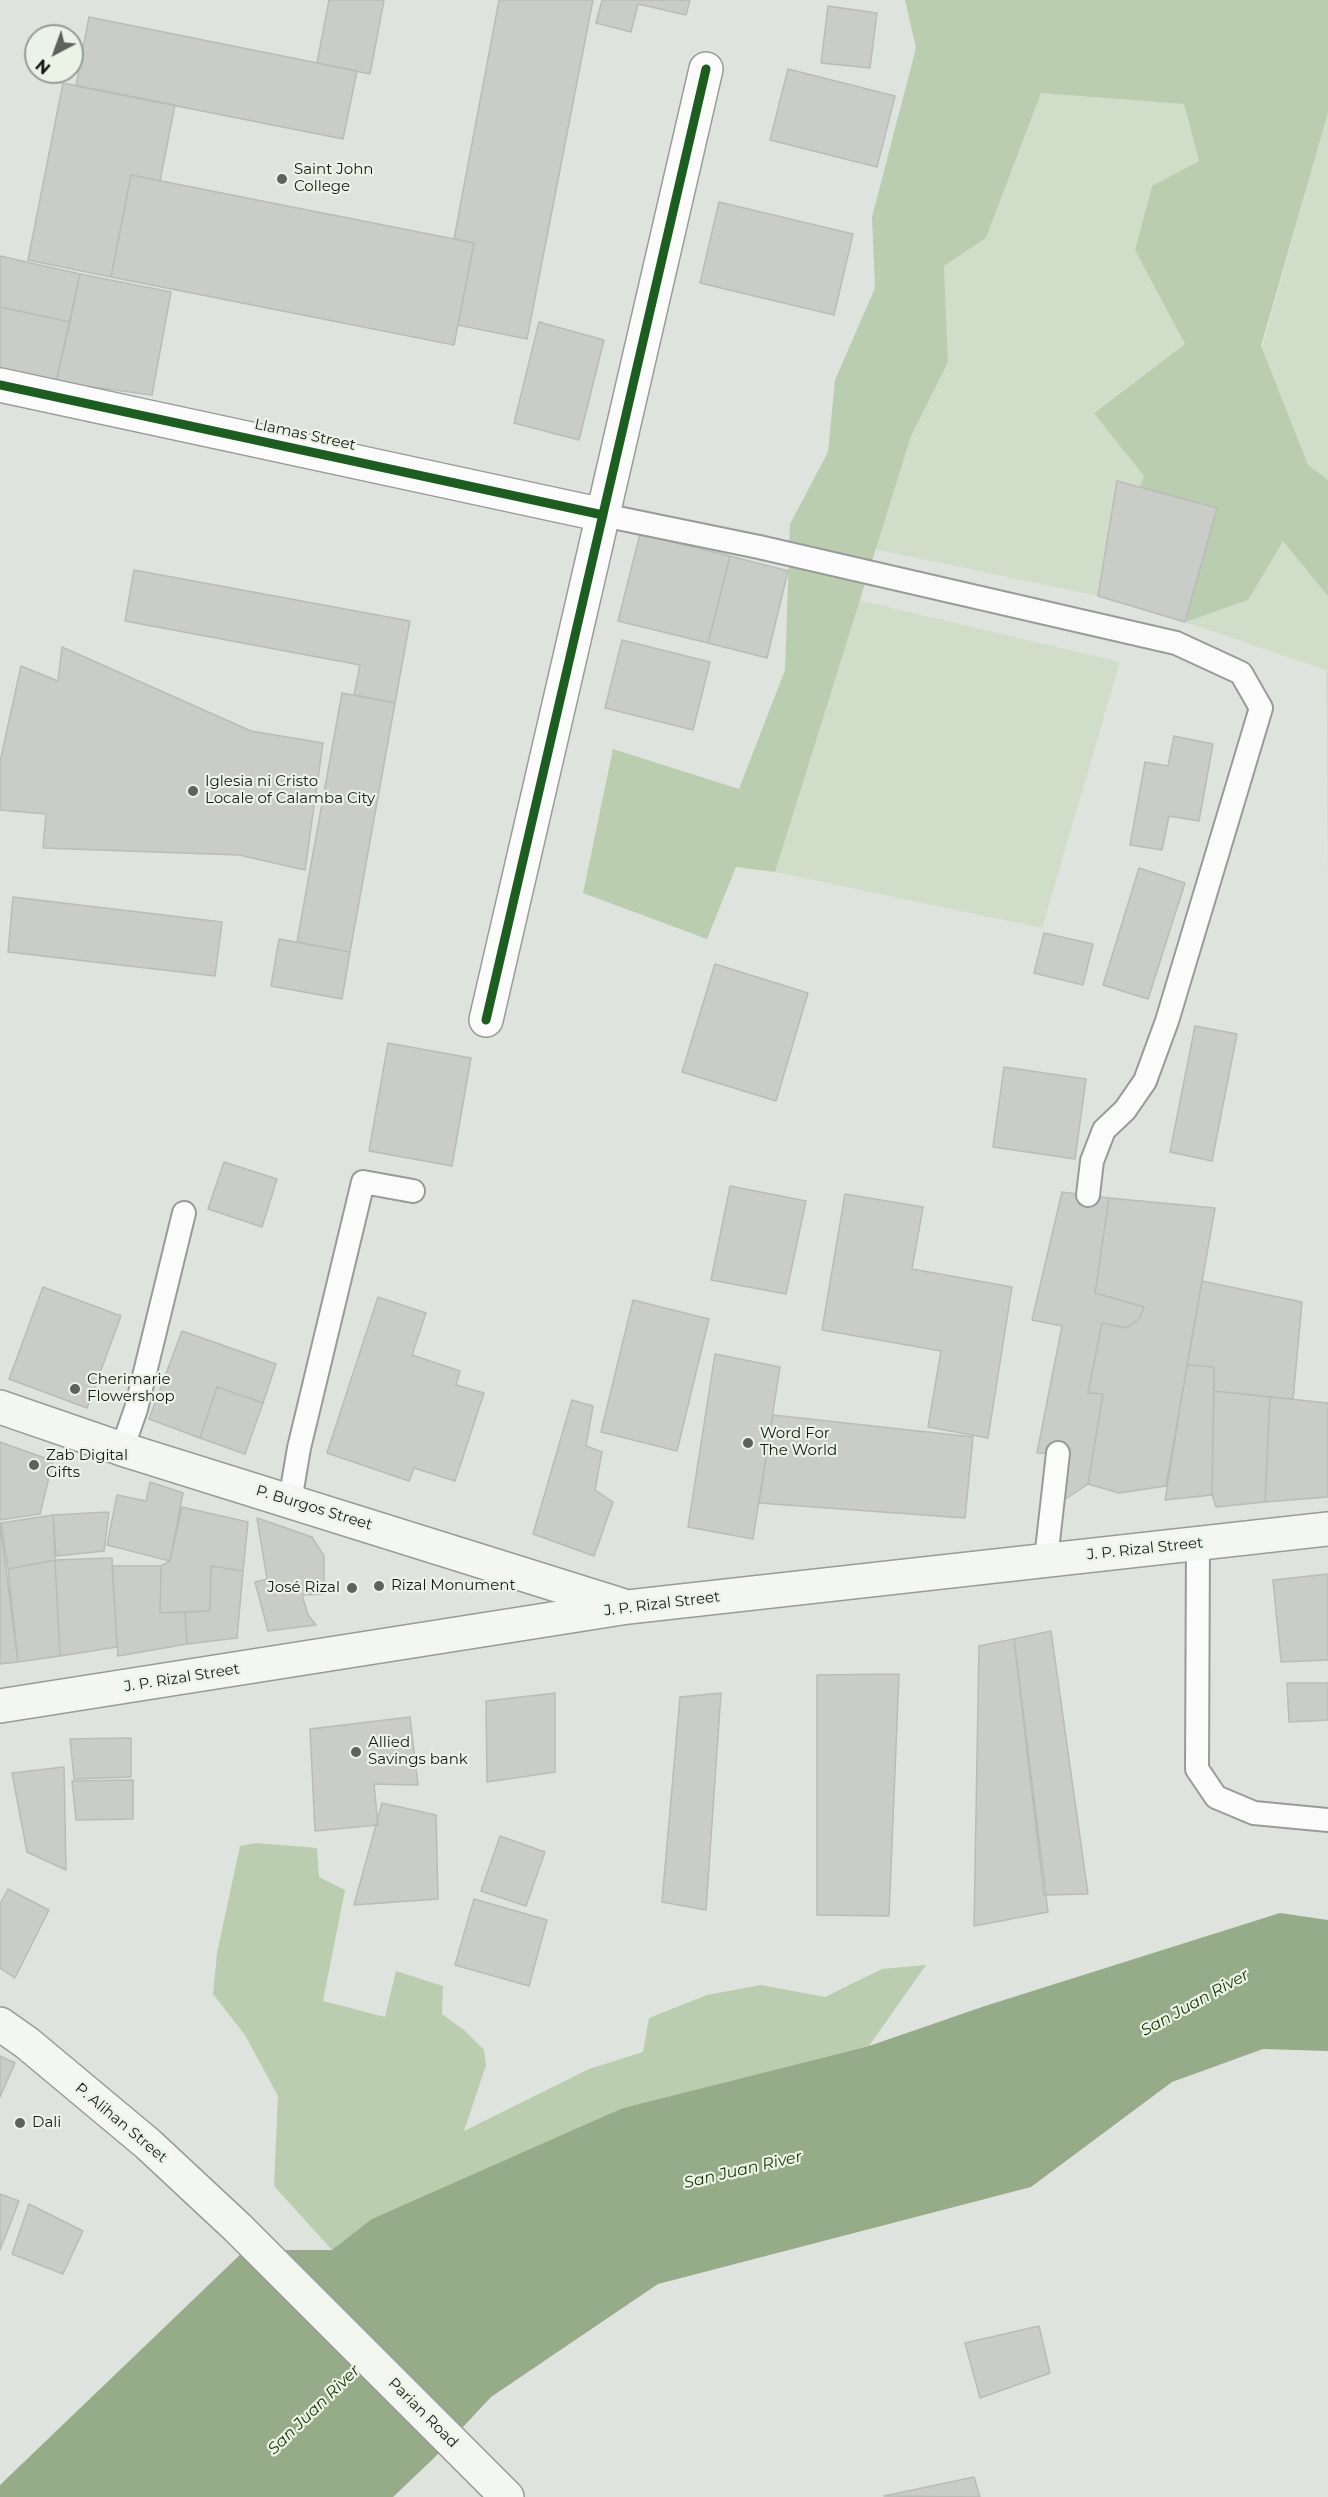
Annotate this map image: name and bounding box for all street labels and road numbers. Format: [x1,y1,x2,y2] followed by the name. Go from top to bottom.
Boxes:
[253,415,357,455] street label: Llamas Street
[254,1482,374,1534] street label: P. Burgos Street
[1086,1534,1204,1564] street label: J. P. Rizal Street
[603,1588,721,1620] street label: J. P. Rizal Street
[123,1660,241,1696] street label: J. P. Rizal Street
[71,2079,171,2167] street label: P. Alihan Street
[384,2374,462,2452] street label: Parian Road

